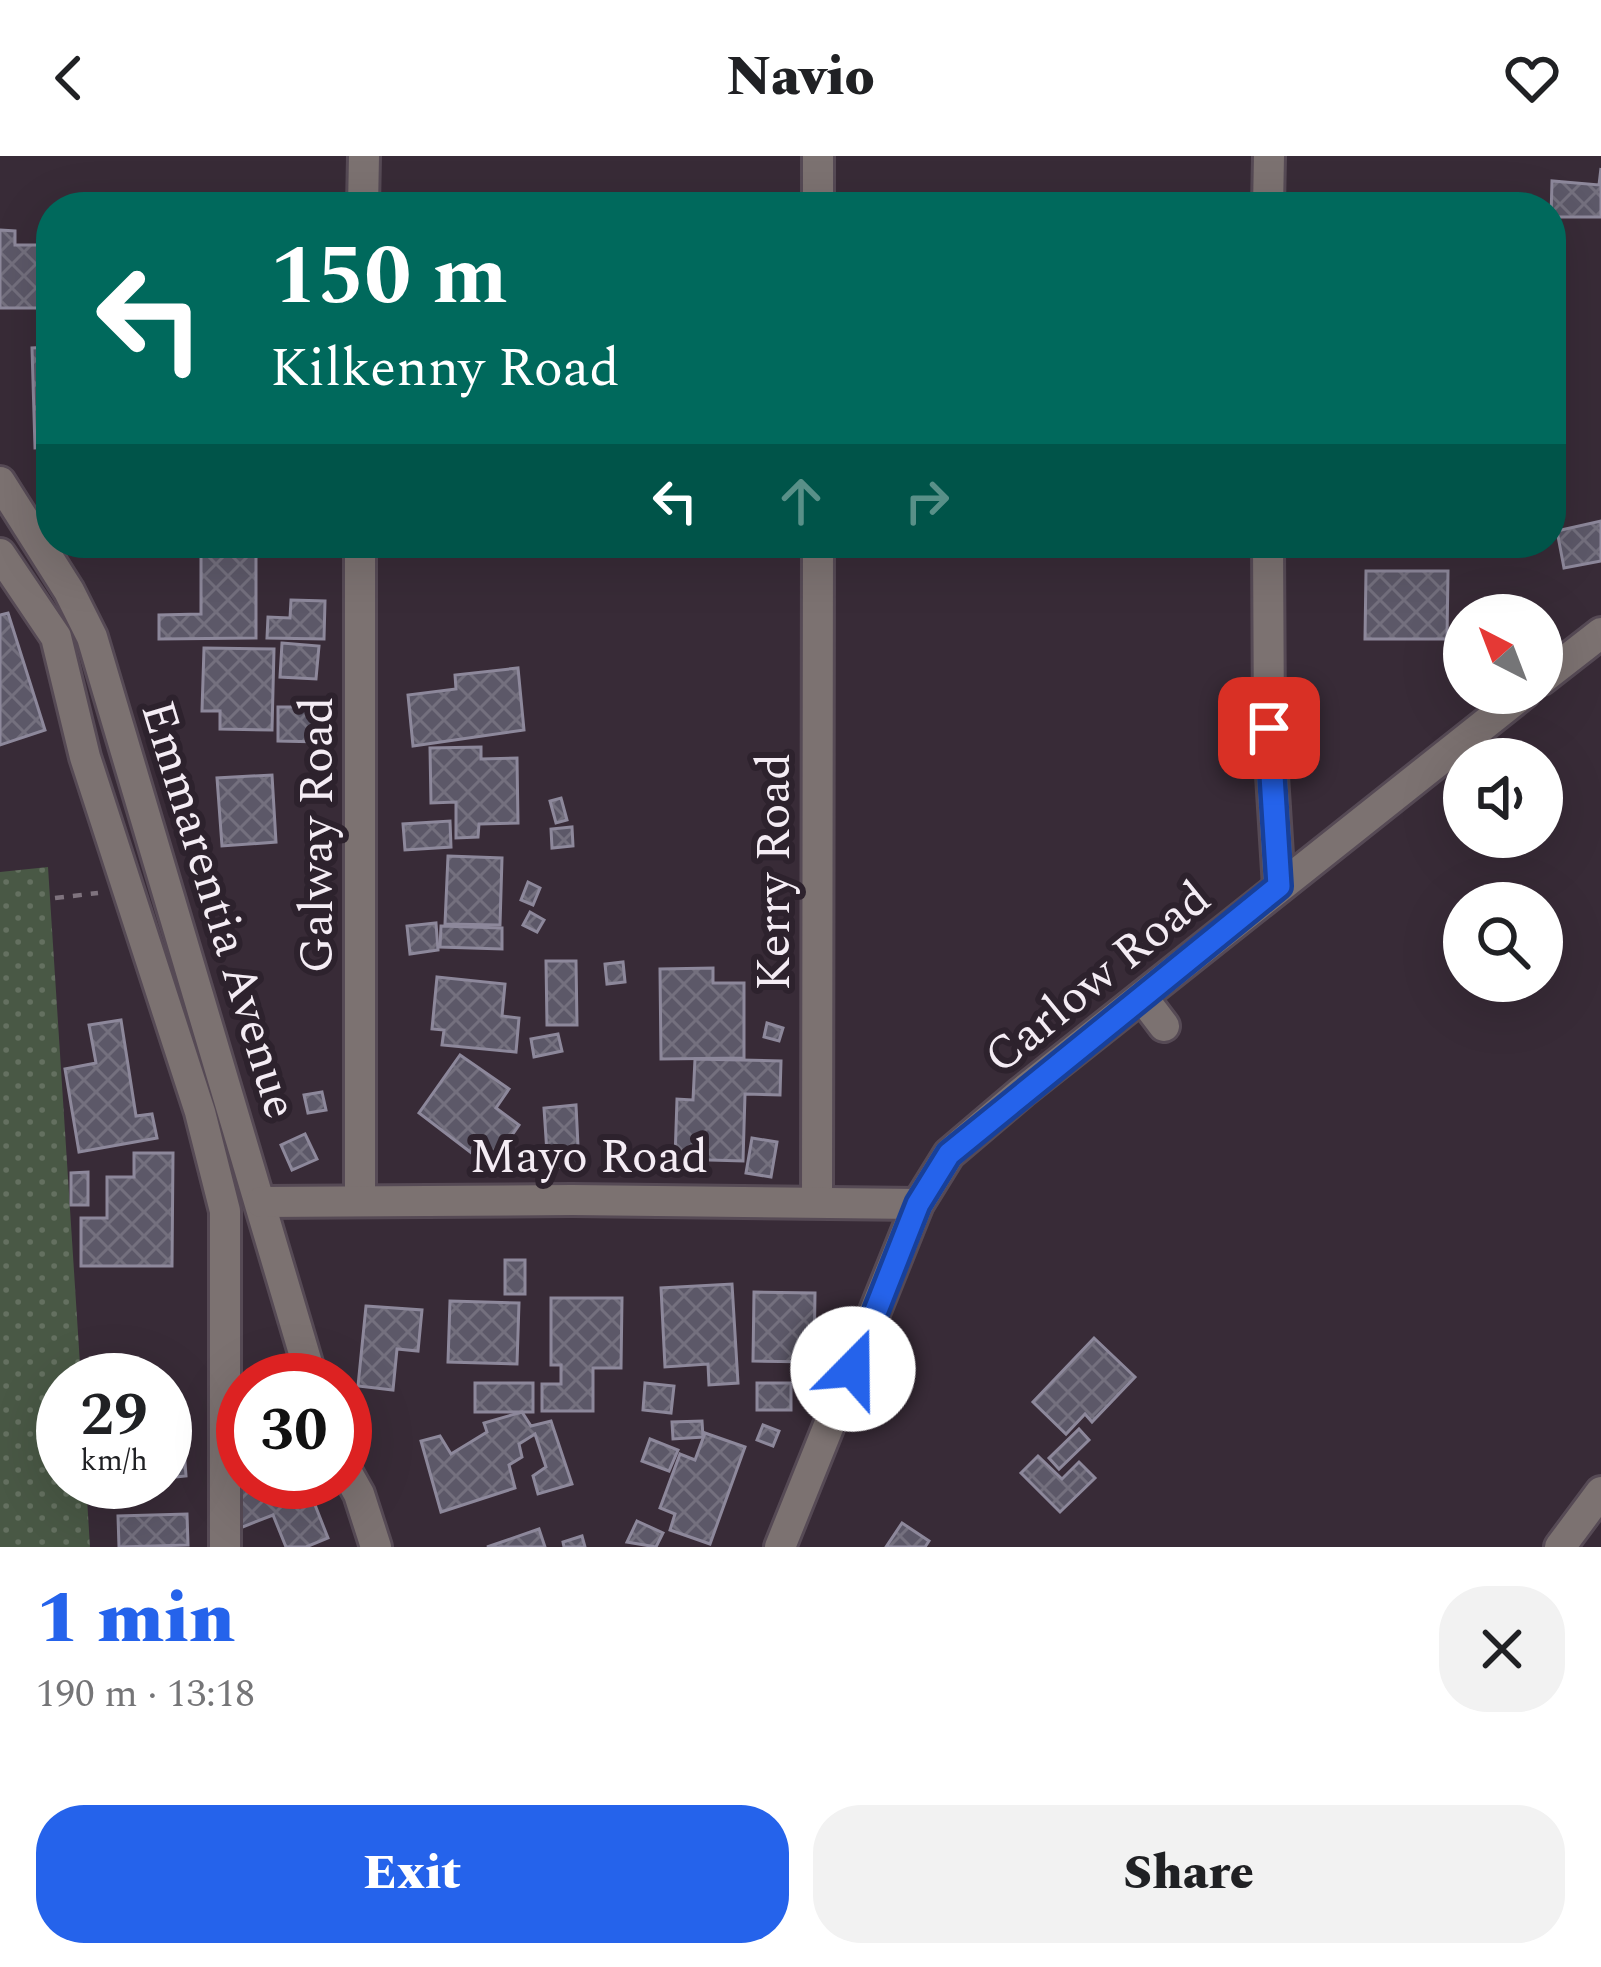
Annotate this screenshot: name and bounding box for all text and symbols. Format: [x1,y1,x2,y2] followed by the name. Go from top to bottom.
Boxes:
[727,37,874,119] text: Navio
[36,45,102,111] icon: back
[1499,45,1565,111] icon: heart
[270,213,508,341] text: 150 m
[72,240,228,396] icon: left
[270,328,620,410] text: Kilkenny Road
[642,468,708,534] icon: left
[768,468,834,534] icon: ahead
[894,468,960,534] icon: right
[1443,594,1563,714] north arrow
[1443,594,1563,1002] map controls
[1218,677,1320,779] pin
[120,692,317,1128] street label: Emmarentia Avenue
[1236,695,1302,761] icon: arrive
[281,697,354,973] street label: Galway Road
[1443,738,1563,858] button: sound
[738,753,811,991] street label: Kerry Road
[968,863,1227,1092] street label: Carlow Road
[1443,882,1563,1002] button: search
[470,1121,708,1194] street label: Mayo Road
[790,1306,916,1432] position arrow
[216,1353,372,1509] speed limit sign: 30
[80,1370,148,1462] text: 29
[80,1438,148,1484] text: km/h
[36,1565,235,1674] text: 1 min
[1439,1586,1565,1712] button: close
[36,1665,255,1724] text: 190 m · 13:18
[36,1805,789,1943] button: Exit
[813,1805,1565,1943] button: Share

